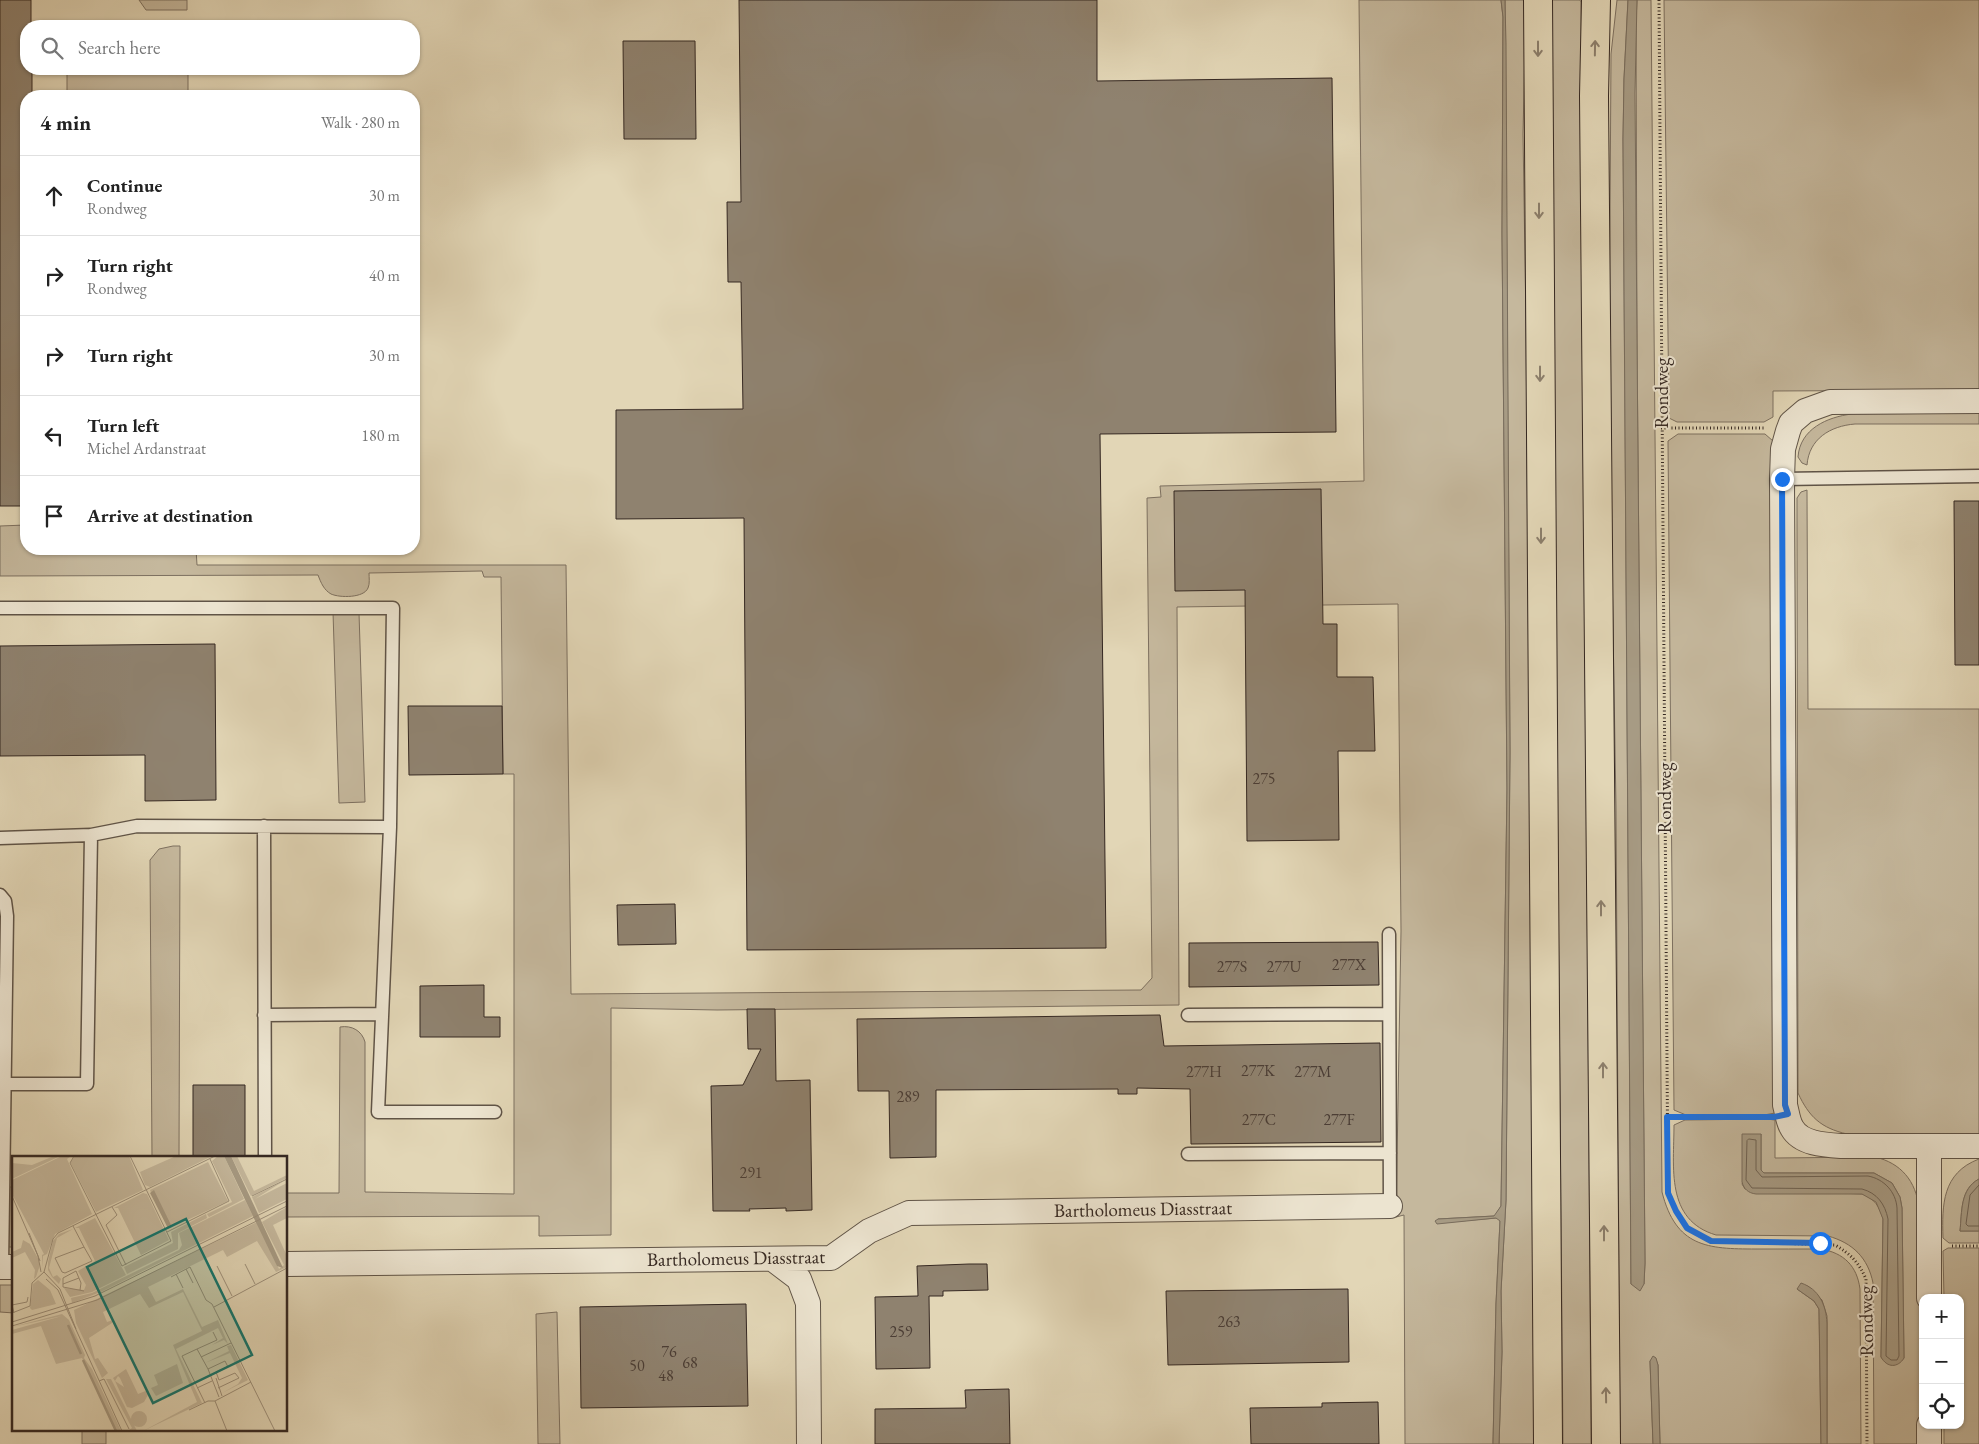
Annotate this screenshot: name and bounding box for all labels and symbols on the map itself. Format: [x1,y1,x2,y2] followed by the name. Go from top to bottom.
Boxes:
[1533,40,1543,56] one-way arrow
[1590,40,1600,56] one-way arrow
[1534,202,1544,219] one-way arrow
[1649,357,1674,428] street label: Rondweg
[1535,365,1545,381] one-way arrow
[1771,468,1794,491] route end
[1536,528,1546,544] one-way arrow
[1652,762,1677,833] street label: Rondweg
[1252,768,1276,789] house number: 275
[1596,900,1606,916] one-way arrow
[1332,954,1367,975] house number: 277X
[1217,956,1247,977] house number: 277S
[1267,956,1302,977] house number: 277U
[1241,1060,1276,1081] house number: 277K
[1186,1061,1222,1082] house number: 277H
[1294,1061,1332,1082] house number: 277M
[1598,1063,1608,1079] one-way arrow
[896,1086,920,1107] house number: 289
[1242,1109,1276,1130] house number: 277C
[1323,1109,1355,1130] house number: 277F
[12,1156,288,1432] inset map
[739,1162,763,1183] house number: 291
[1054,1195,1232,1223] street label: Bartholomeus Diasstraat
[1599,1225,1609,1242] one-way arrow
[1809,1232,1832,1255] route start
[647,1244,825,1272] street label: Bartholomeus Diasstraat
[1853,1285,1879,1357] street label: Rondweg
[1217,1311,1241,1332] house number: 263
[889,1321,913,1342] house number: 259
[661,1341,677,1362] house number: 76
[682,1352,698,1373] house number: 68
[629,1355,645,1376] house number: 50
[658,1365,674,1386] house number: 48
[1601,1388,1610,1404] one-way arrow

